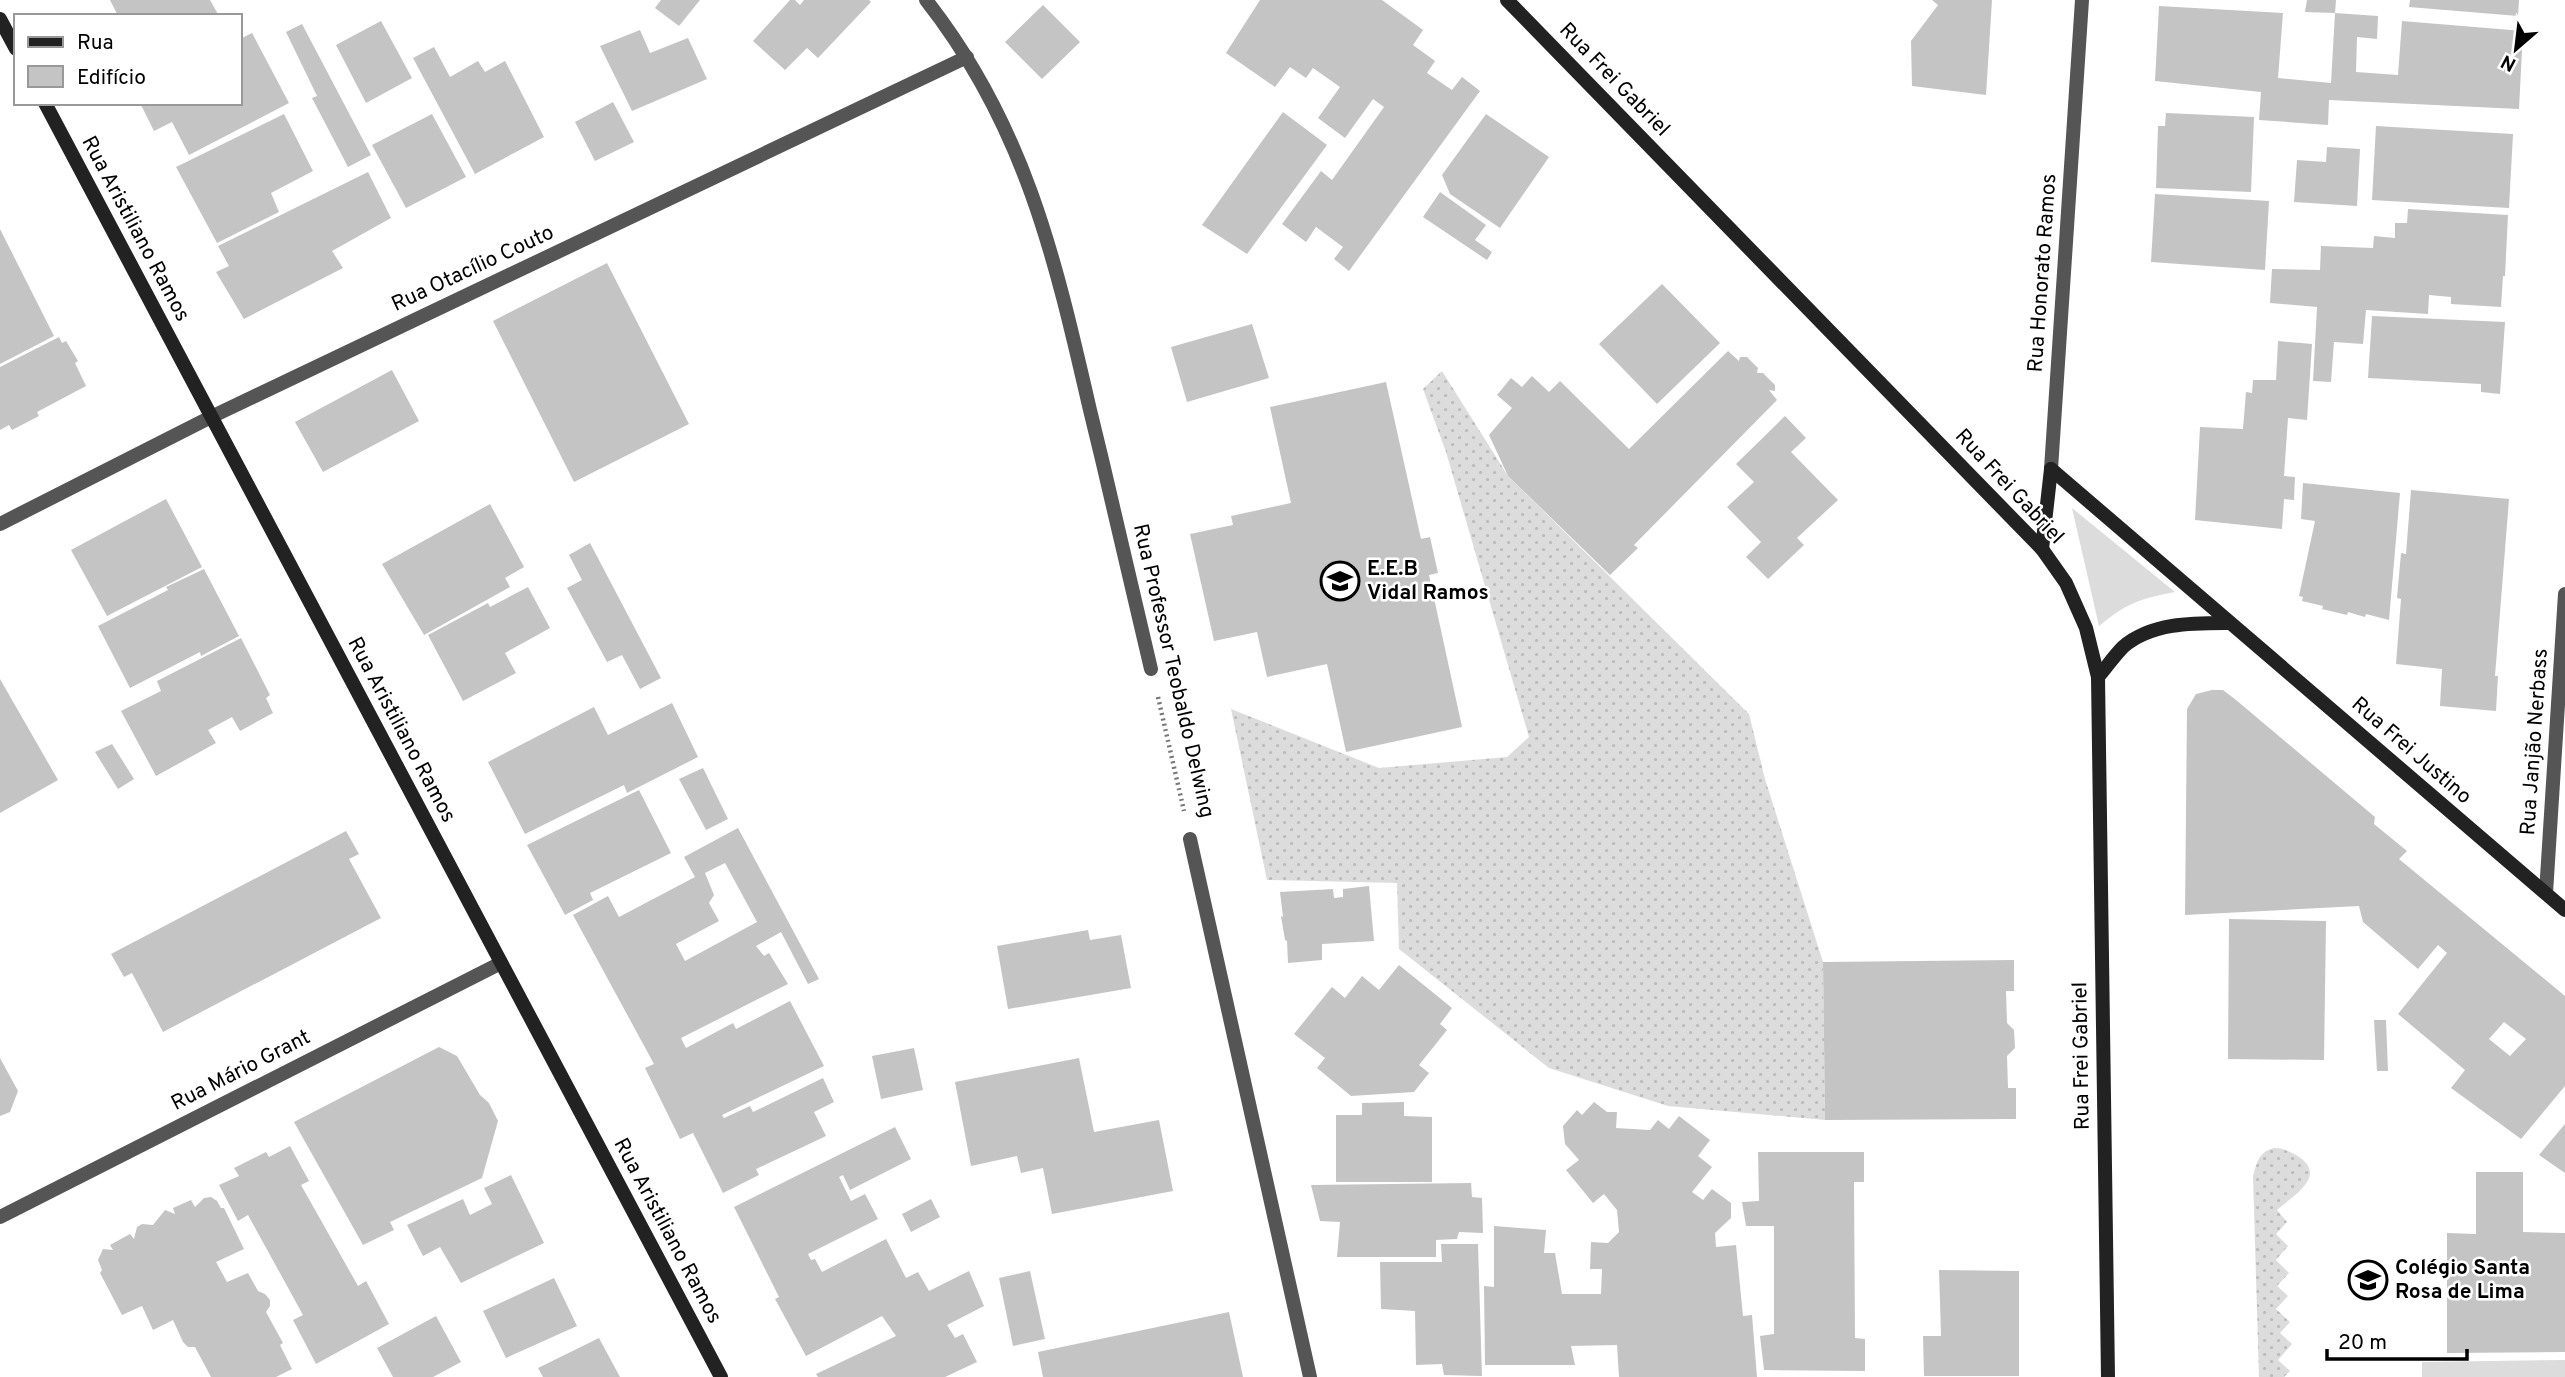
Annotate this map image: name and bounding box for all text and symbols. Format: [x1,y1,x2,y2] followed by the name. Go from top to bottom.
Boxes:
[14,14,242,105] legend
[2481,14,2551,84] north arrow
[1553,17,1675,143] street label: Rua Frei Gabriel
[77,30,114,57] text: Rua
[2497,48,2521,76] text: N
[77,65,146,92] text: Edifício
[75,132,195,326] street label: Rua Aristiliano Ramos
[2023,173,2063,373] street label: Rua Honorato Ramos
[388,220,558,318] street label: Rua Otacílio Couto
[1949,424,2069,550] street label: Rua Frei Gabriel
[1126,521,1220,821] street label: Rua Professor Teobaldo Delwing
[1367,556,1489,607] place label: E.E.B Vidal Ramos
[1319,560,1361,602] school or university icon: E.E.B Vidal Ramos
[341,633,461,827] street label: Rua Aristiliano Ramos
[2515,648,2555,836] street label: Rua Janjão Nerbass
[2345,691,2477,811] street label: Rua Frei Justino
[2067,982,2097,1130] street label: Rua Frei Gabriel
[167,1024,315,1118] street label: Rua Mário Grant
[607,1134,727,1328] street label: Rua Aristiliano Ramos
[2395,1255,2530,1306] place label: Colégio Santa Rosa de Lima
[2347,1259,2389,1301] school or university icon: Colégio Santa Rosa de Lima
[2327,1318,2467,1362] scale bar
[2338,1330,2387,1357] text: 20 m

